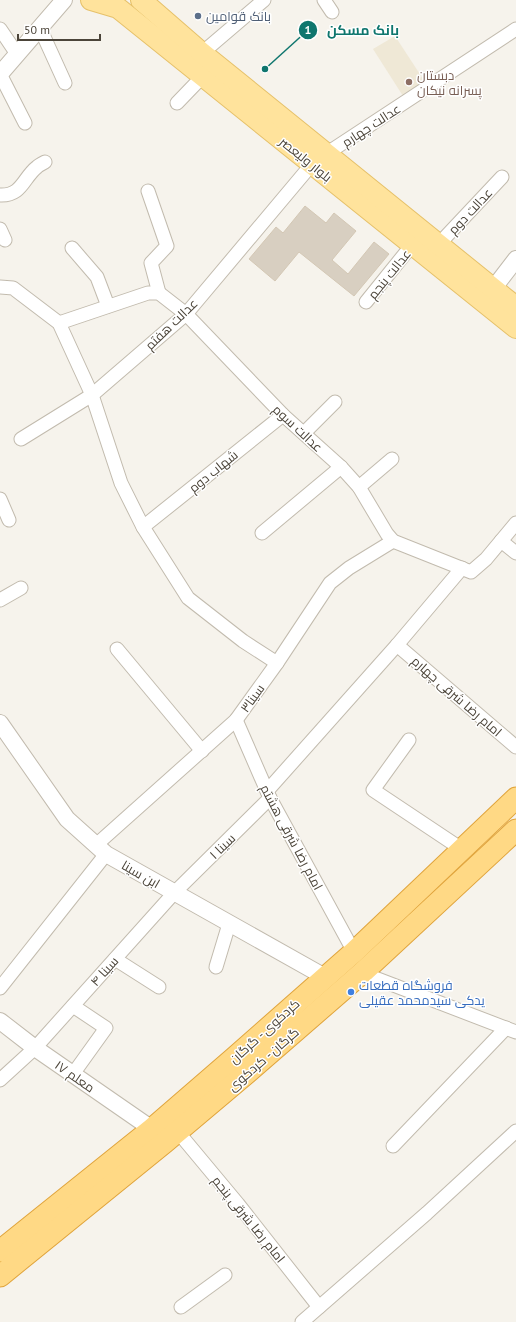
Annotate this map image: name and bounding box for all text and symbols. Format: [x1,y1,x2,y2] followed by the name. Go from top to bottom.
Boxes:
[206,8,271,25] place label: بانک قوامین
[193,11,203,21] marker: بانک قوامین
[18,16,100,42] scale bar
[298,17,407,43] callout: بانک مسکن
[327,21,399,39] text: بانک مسکن
[24,22,50,37] text: 50 m
[305,22,311,37] text: 1
[417,67,482,100] place label: دبستان پسرانه نیکان
[404,77,414,87] marker: دبستان پسرانه نیکان
[339,100,405,152] street label: عدالت چهارم
[275,132,335,186] street label: بلوار ولیعصر
[445,185,497,239] street label: عدالت دوم
[364,246,415,303] street label: عدالت پنجم
[141,295,202,354] street label: عدالت هفتم
[268,401,326,457] street label: عدالت سوم
[185,446,242,497] street label: شهاب دوم
[407,652,505,741] street label: امام رضا شرقی چهارم
[236,681,268,716] street label: سینا۳
[256,781,327,893] street label: امام رضا شرقی هشتم
[206,830,239,863] street label: سینا ۱
[118,857,163,892] street label: ابن سینا
[87,953,122,990] street label: سینا ۴
[359,977,485,1009] place label: فروشگاه قطعات یدکی سیدمحمد عقیلی
[346,987,356,997] marker: فروشگاه قطعات یدکی سیدمحمد عقیلی
[226,995,303,1067] street label: کردکوی - گرگان
[224,1024,303,1095] street label: گرگان - کردکوی
[51,1057,98,1097] street label: معلم ۱۷
[208,1172,289,1267] street label: امام رضا شرقی پنجم

